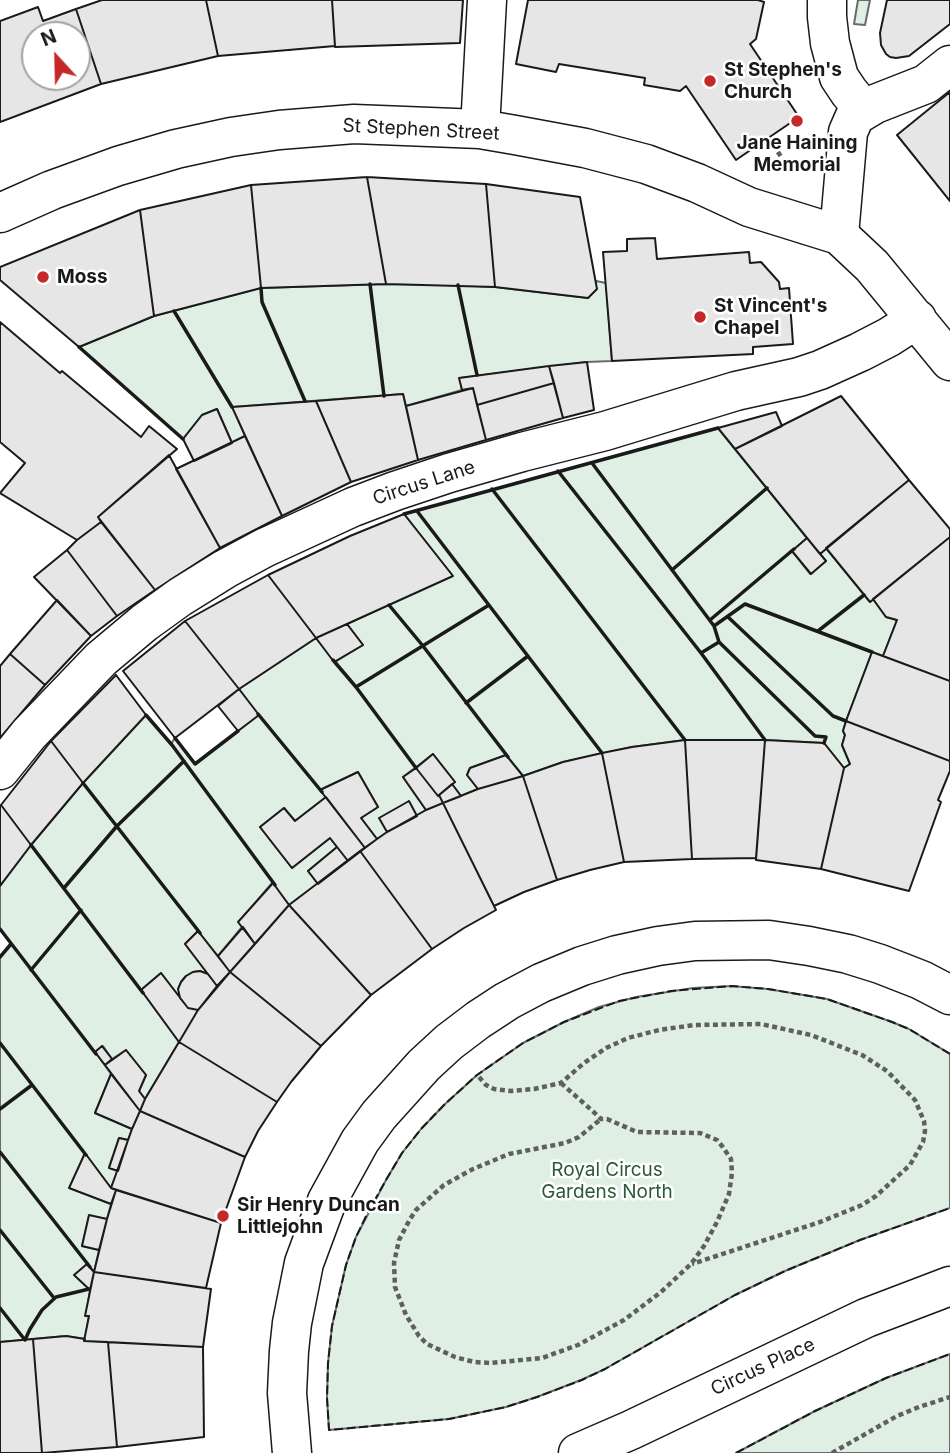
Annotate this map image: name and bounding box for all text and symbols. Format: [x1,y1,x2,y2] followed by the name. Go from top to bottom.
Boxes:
[21,21,91,91] north arrow
[38,25,60,51] text: N
[724,59,842,103] place label: St Stephen's Church
[702,73,718,89] marker: St Stephen's Church
[789,113,805,129] marker: Jane Haining Memorial
[342,115,500,145] street label: St Stephen Street
[737,132,857,176] place label: Jane Haining Memorial
[57,266,108,288] place label: Moss
[35,269,51,285] marker: Moss
[714,295,827,339] place label: St Vincent's Chapel
[692,309,708,325] marker: St Vincent's Chapel
[370,456,478,510] street label: Circus Lane
[541,1159,673,1203] park label: Royal Circus Gardens North
[237,1194,400,1238] place label: Sir Henry Duncan Littlejohn
[215,1208,231,1224] marker: Sir Henry Duncan Littlejohn
[707,1333,819,1401] street label: Circus Place

